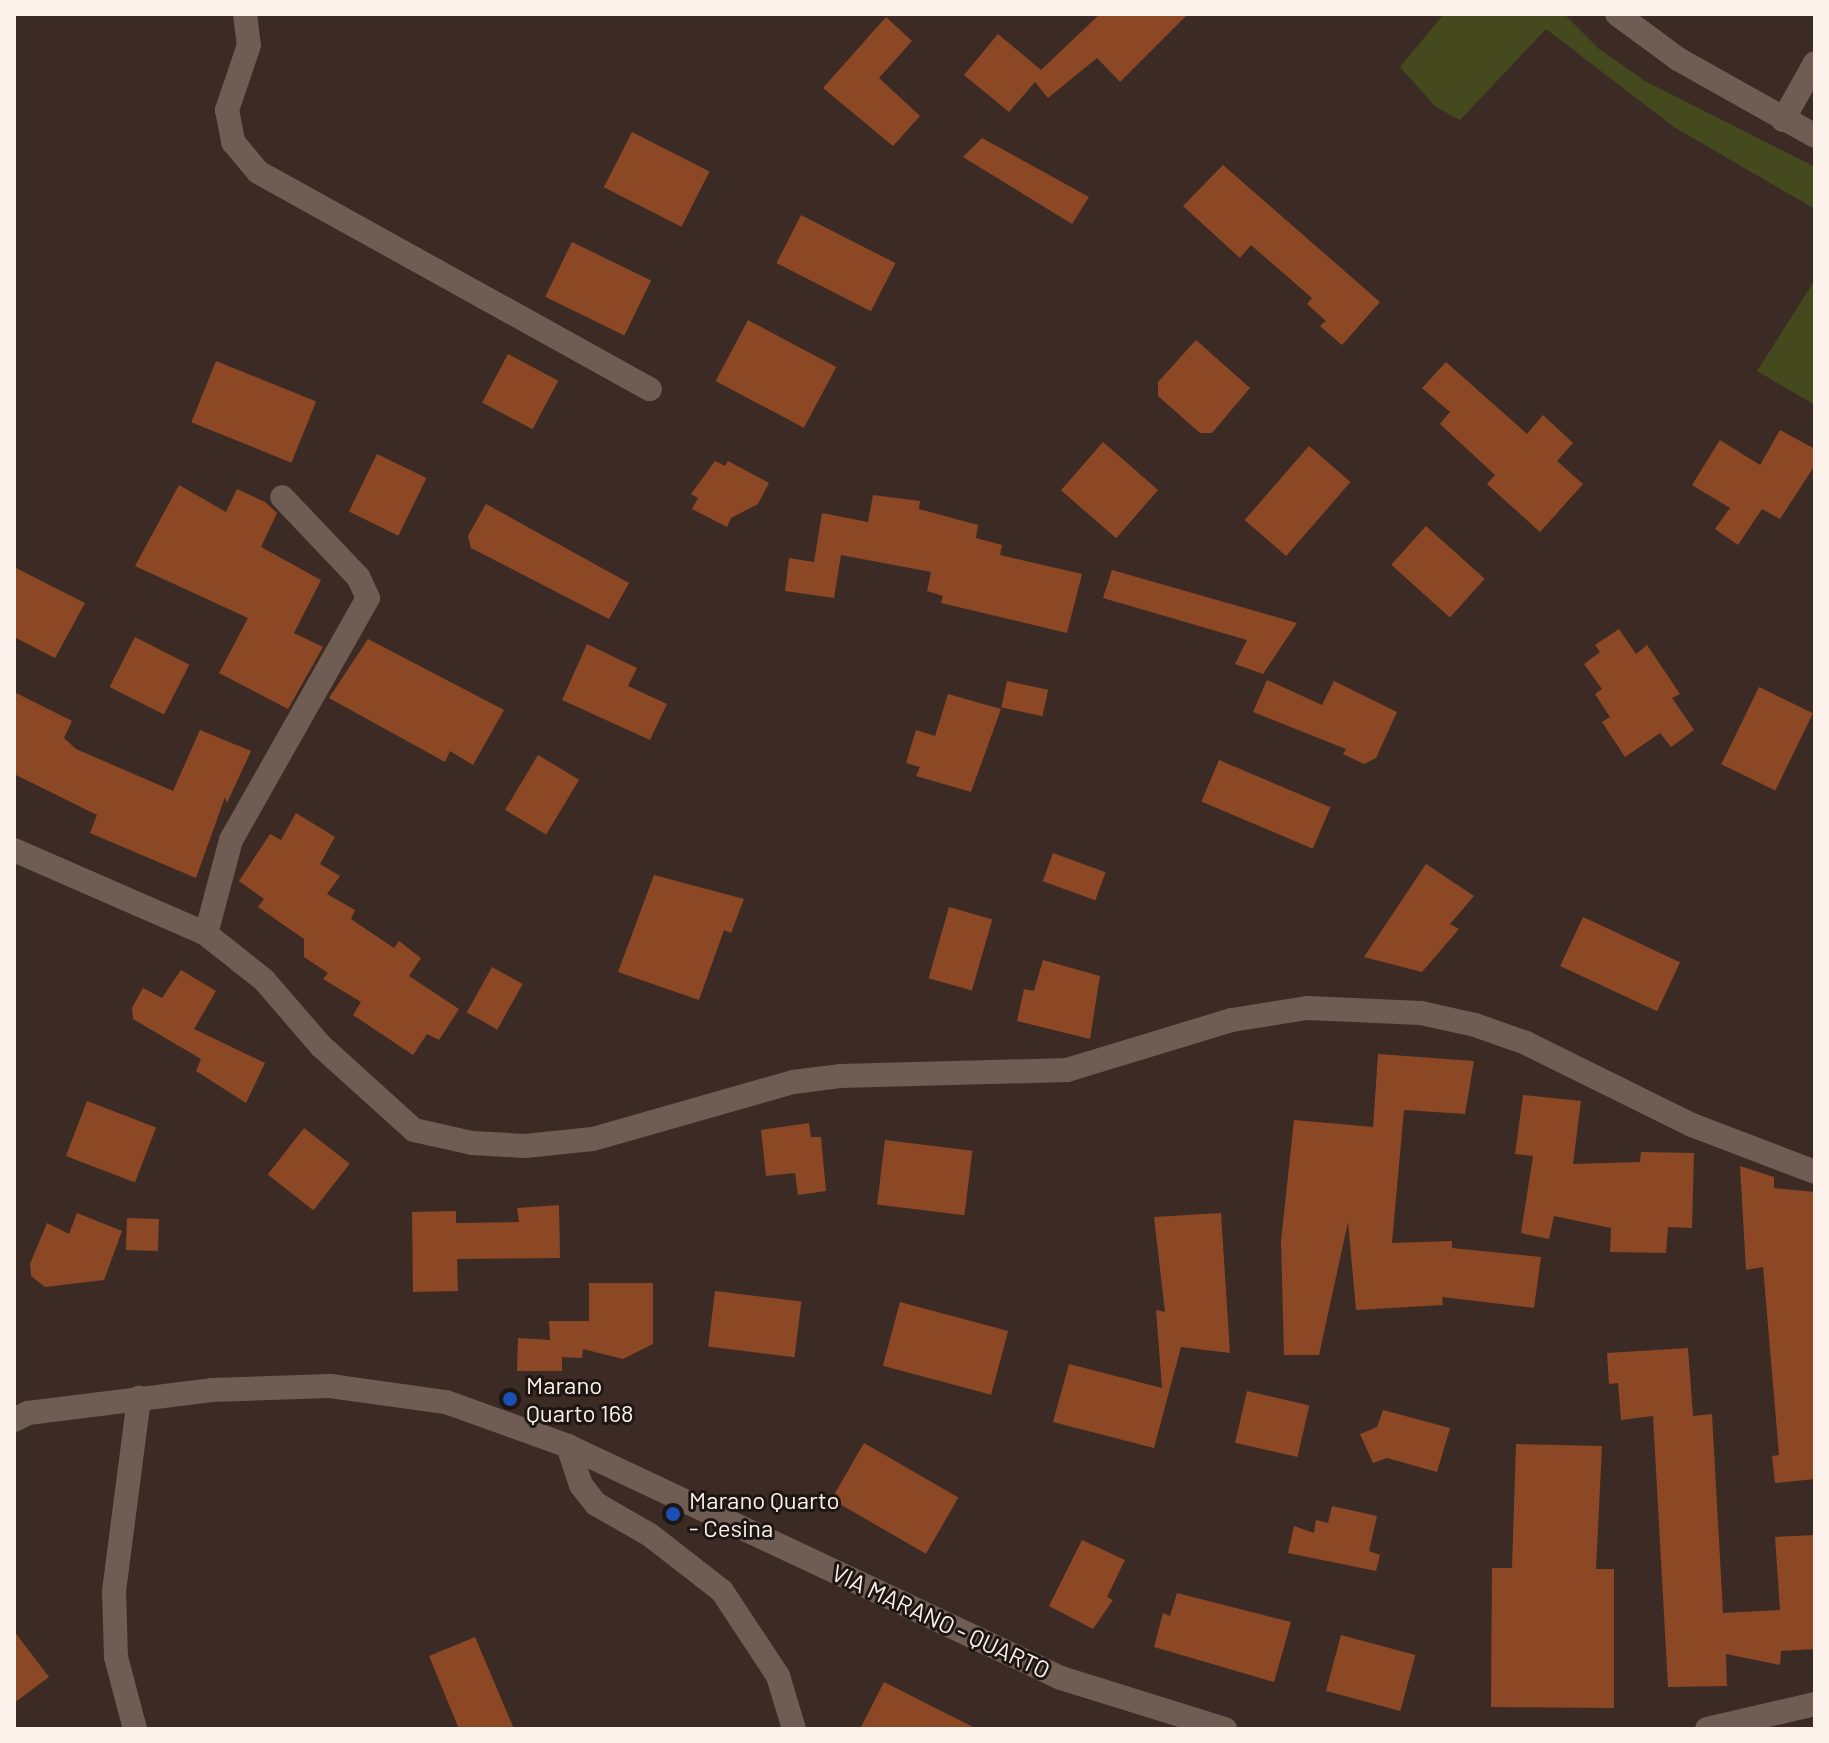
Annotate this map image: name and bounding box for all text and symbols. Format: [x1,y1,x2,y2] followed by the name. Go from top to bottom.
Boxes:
[526,1371,634,1427] place label: Marano Quarto 168
[501,1390,519,1408] marker: Marano Quarto 168
[689,1486,840,1542] place label: Marano Quarto - Cesina
[664,1505,682,1523] marker: Marano Quarto - Cesina
[827,1558,1055,1684] street label: VIA MARANO - QUARTO

